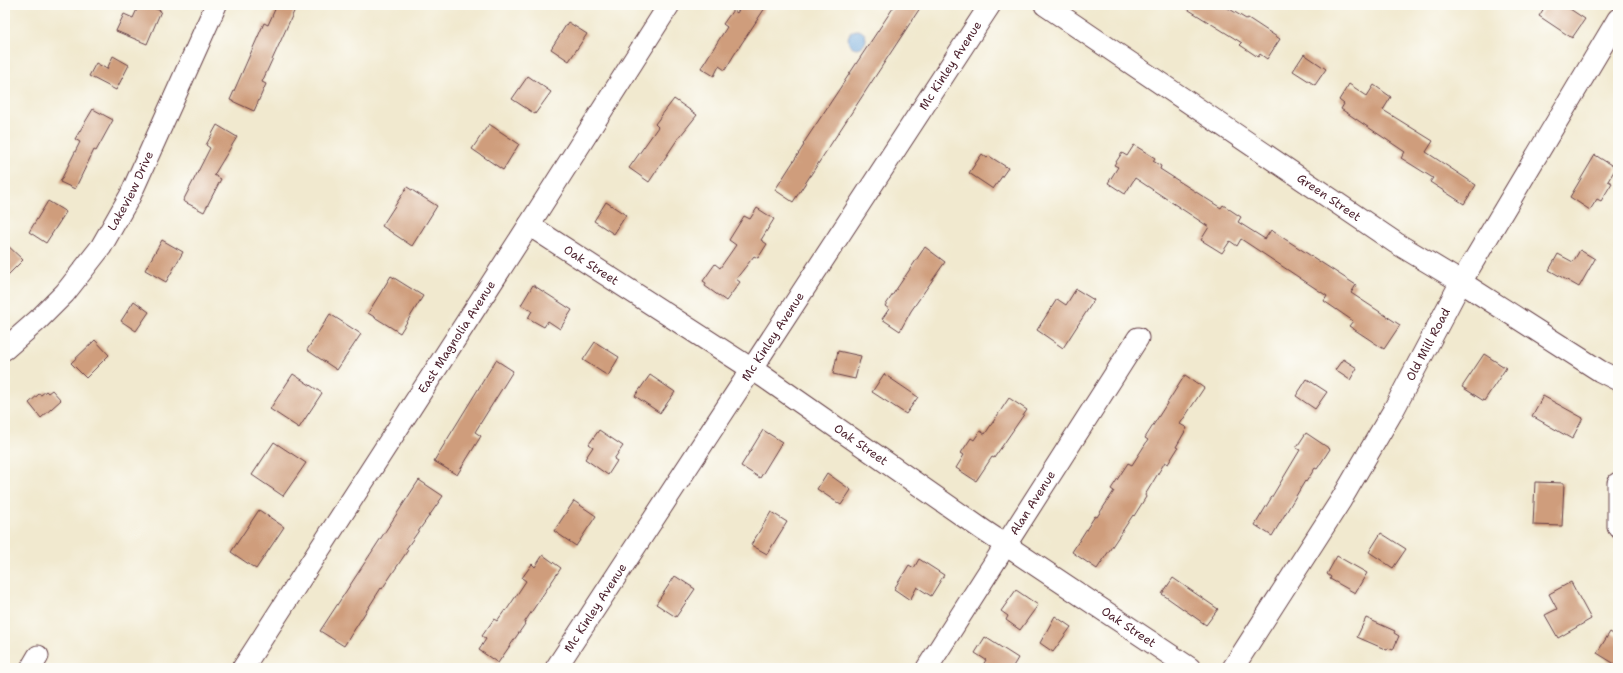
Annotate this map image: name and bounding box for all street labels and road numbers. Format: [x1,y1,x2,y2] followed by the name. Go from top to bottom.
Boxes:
[915,18,985,113] street label: Mc Kinley Avenue
[104,148,157,234] street label: Lakeview Drive
[1294,170,1364,225] street label: Green Street
[561,242,622,289] street label: Oak Street
[414,277,499,396] street label: East Magnolia Avenue
[738,289,808,384] street label: Mc Kinley Avenue
[1402,305,1454,384] street label: Old Mill Road
[831,420,891,469] street label: Oak Street
[1006,467,1059,538] street label: Alan Avenue
[560,560,631,655] street label: Mc Kinley Avenue
[1098,603,1159,651] street label: Oak Street

